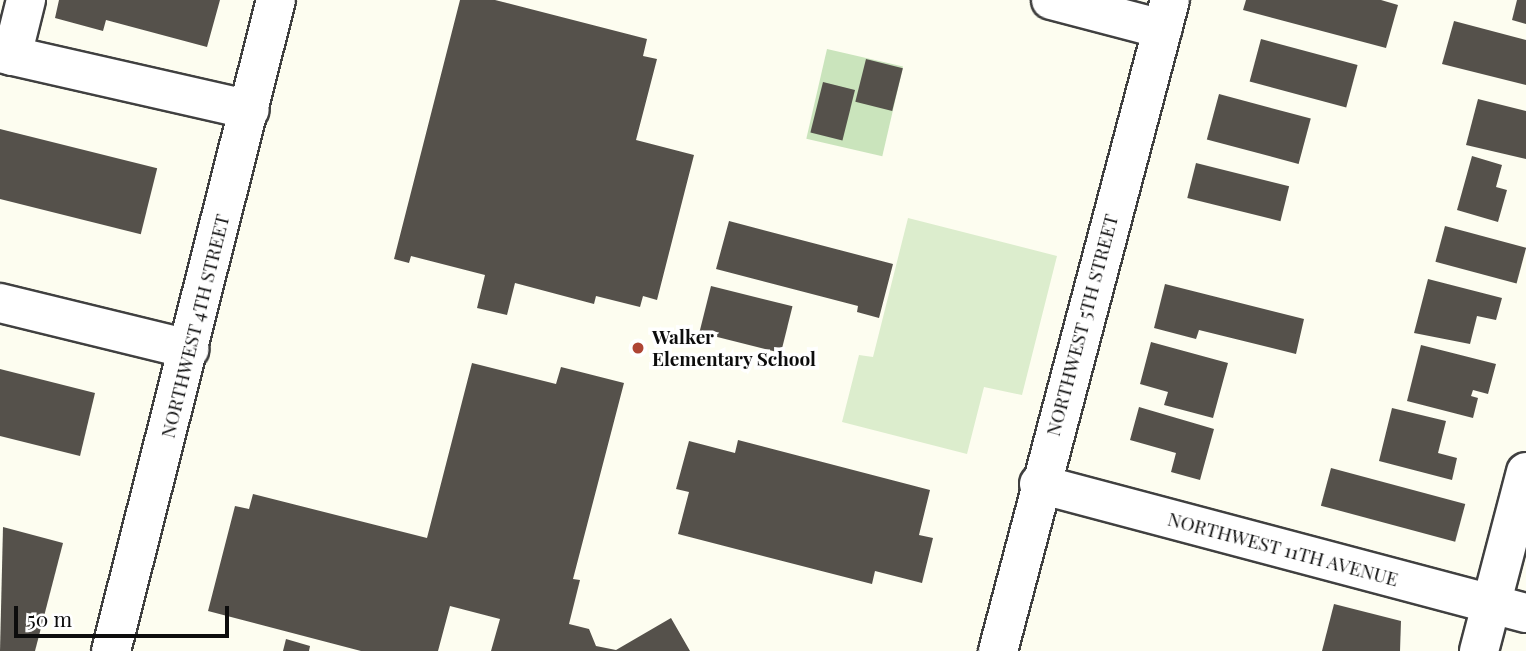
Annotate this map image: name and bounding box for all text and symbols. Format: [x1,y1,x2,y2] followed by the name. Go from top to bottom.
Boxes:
[156,211,234,441] street label: NORTHWEST 4TH STREET
[1041,211,1123,439] street label: NORTHWEST 5TH STREET
[652,326,817,370] place label: Walker Elementary School
[630,340,646,356] marker: Walker Elementary School
[1165,507,1401,591] street label: NORTHWEST 11TH AVENUE
[18,592,233,636] scale bar
[27,604,72,632] text: 50 m

